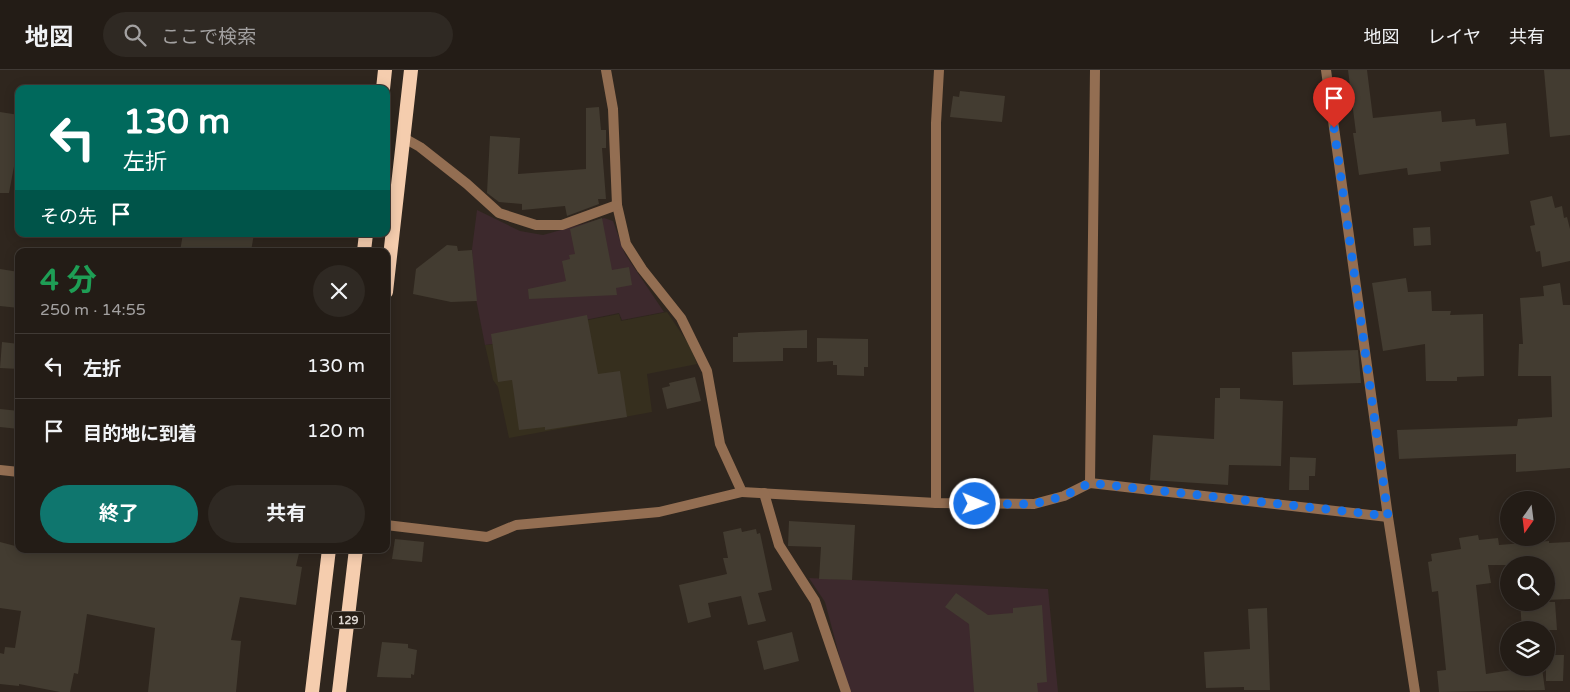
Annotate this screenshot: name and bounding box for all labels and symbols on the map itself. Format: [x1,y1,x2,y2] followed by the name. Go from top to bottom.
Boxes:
[1313,77,1355,128] pin
[948,477,1000,529] position arrow
[1500,491,1555,546] north arrow
[332,612,364,628] road number: 129

